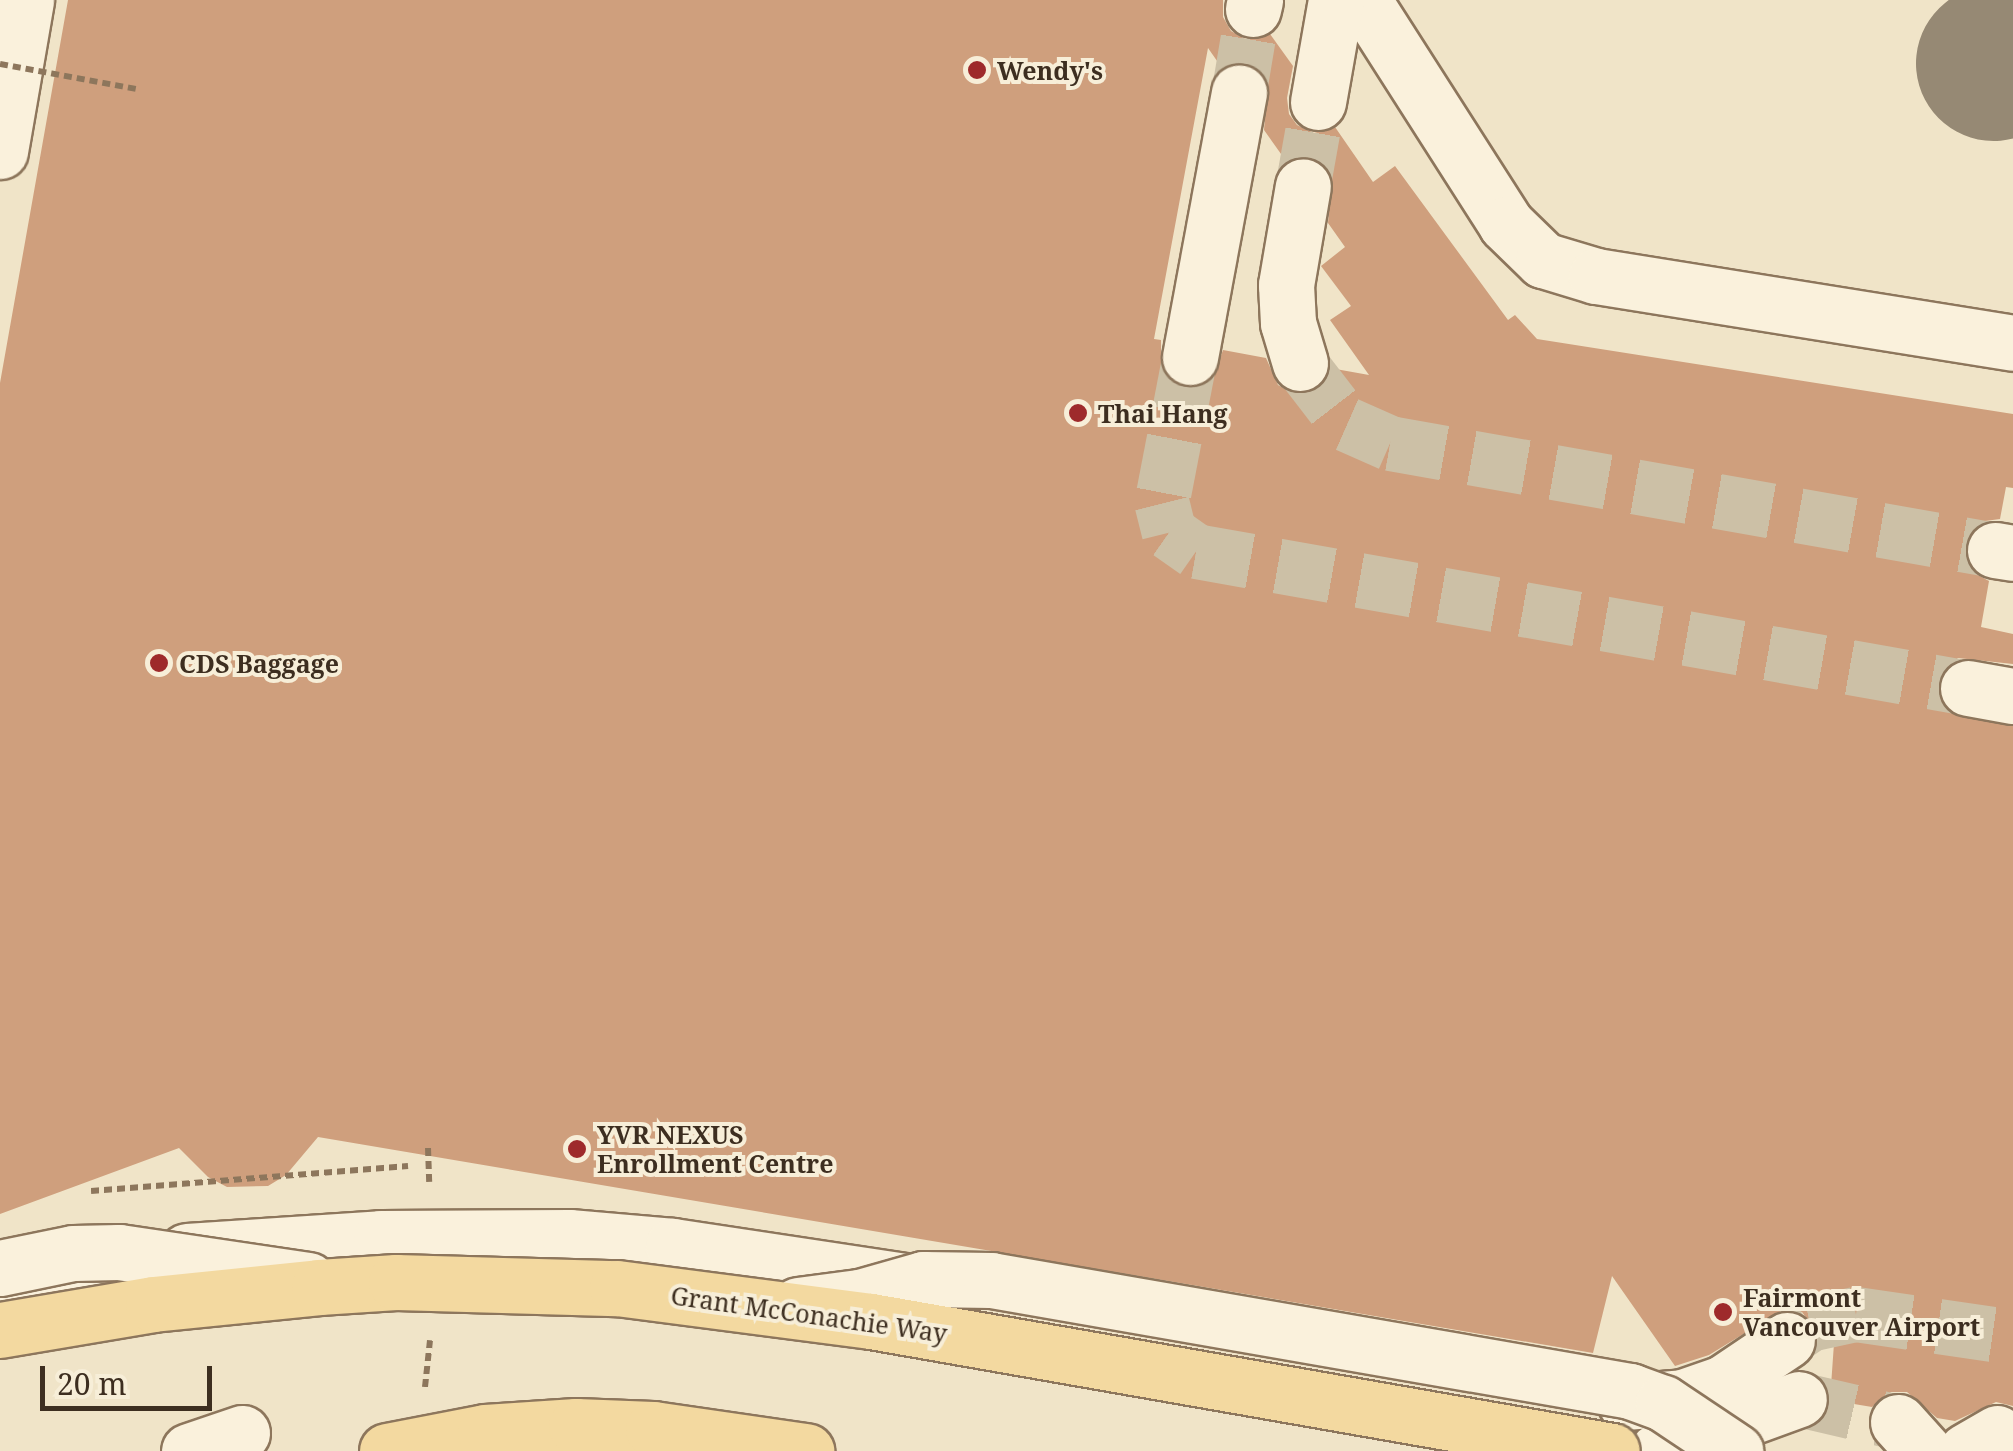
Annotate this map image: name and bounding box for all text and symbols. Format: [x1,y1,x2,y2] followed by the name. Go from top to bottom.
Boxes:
[997,55,1103,85] place label: Wendy's
[966,59,988,81] marker: Wendy's
[1098,398,1227,428] place label: Thai Hang
[1067,402,1089,424] marker: Thai Hang
[179,648,339,678] place label: CDS Baggage
[148,652,170,674] marker: CDS Baggage
[597,1120,833,1179] place label: YVR NEXUS Enrollment Centre
[566,1138,588,1160] marker: YVR NEXUS Enrollment Centre
[669,1280,949,1348] street label: Grant McConachie Way
[1743,1283,1980,1342] place label: Fairmont Vancouver Airport
[1712,1301,1734,1323] marker: Fairmont Vancouver Airport
[45,1346,218,1408] scale bar
[57,1363,127,1404] text: 20 m

